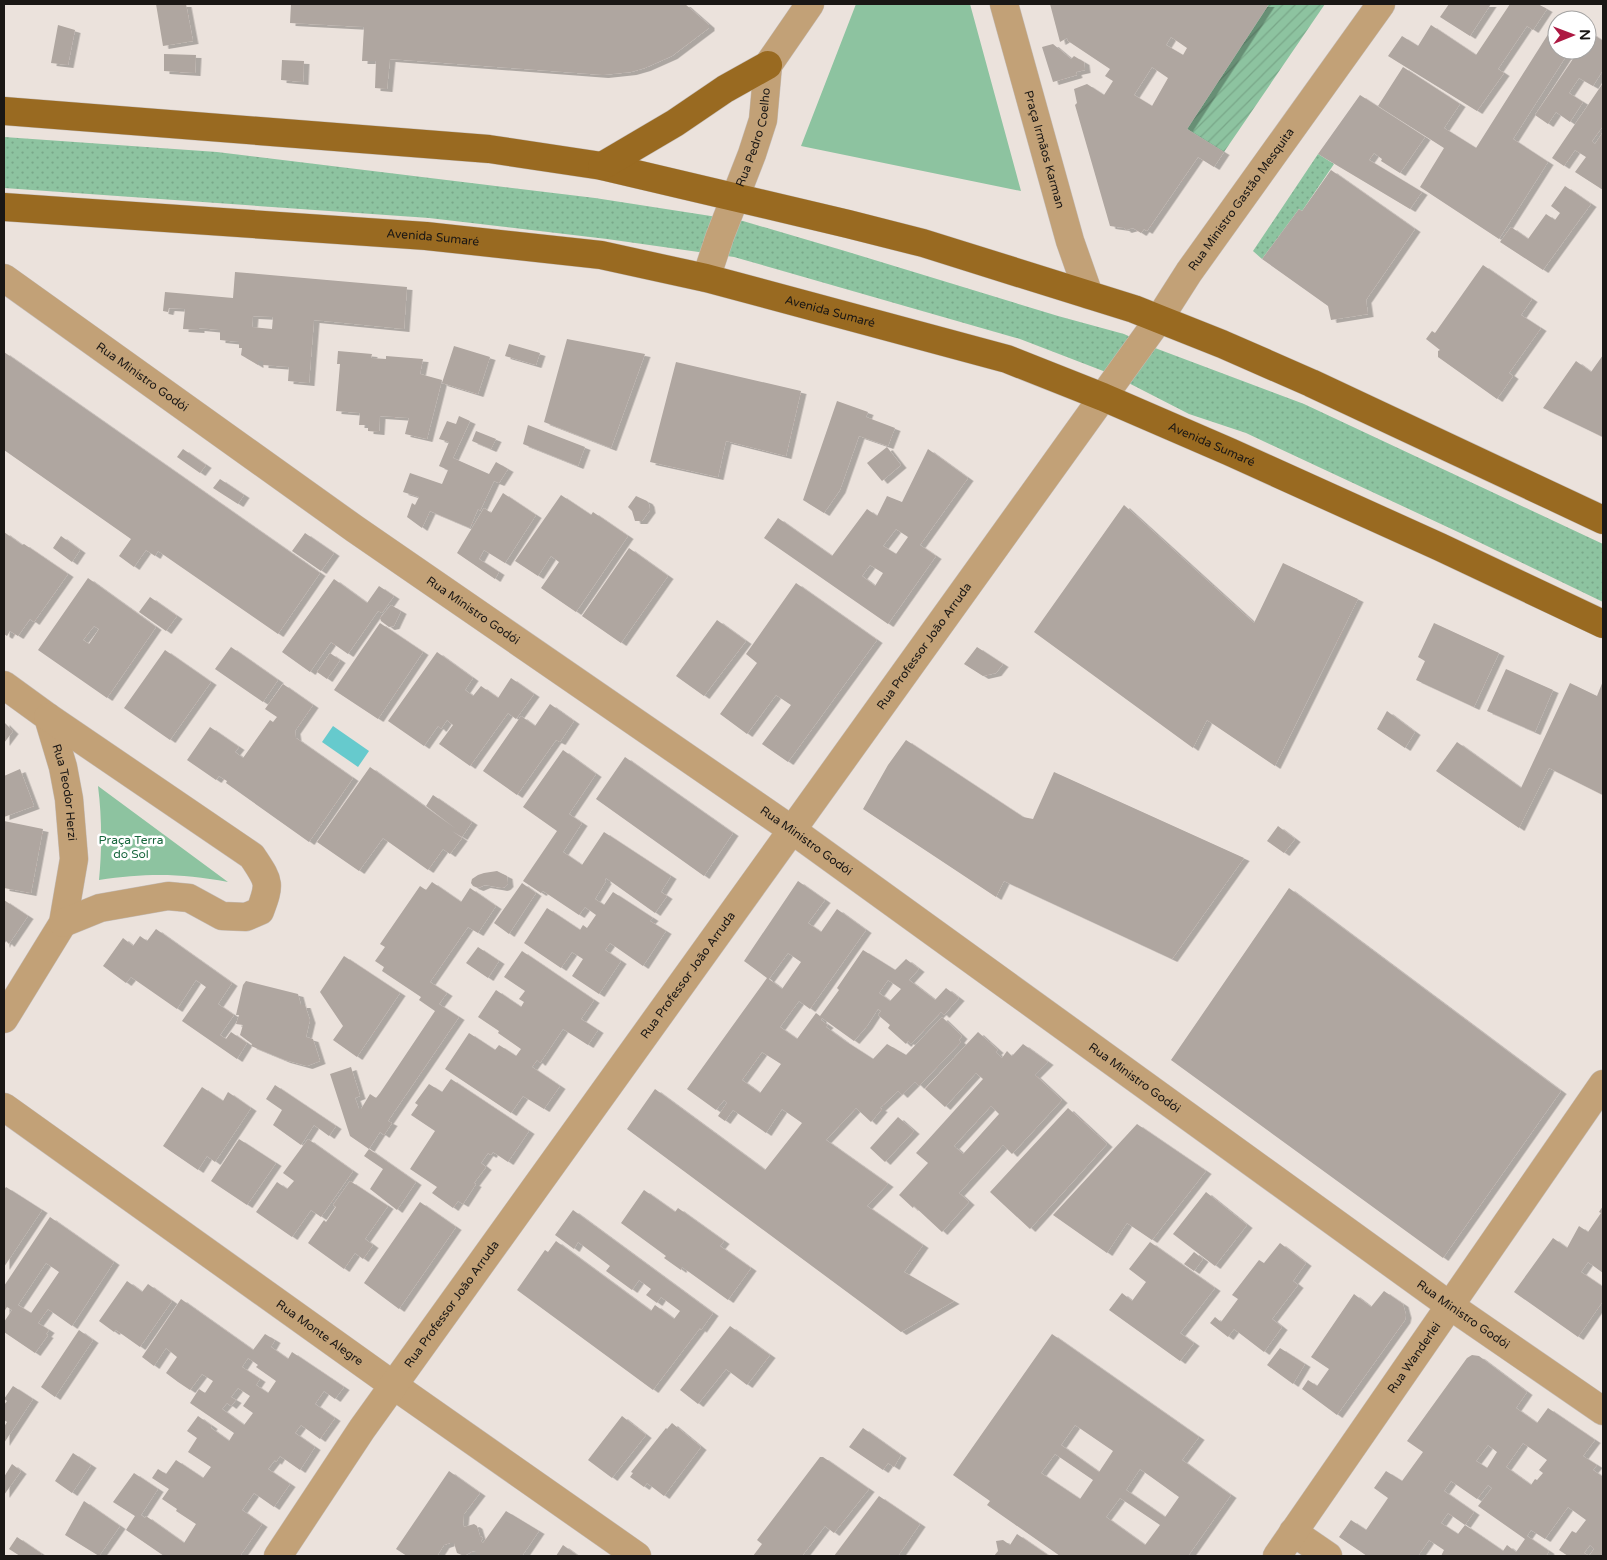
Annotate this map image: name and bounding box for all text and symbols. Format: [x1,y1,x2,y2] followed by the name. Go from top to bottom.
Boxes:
[1547,10,1597,60] north arrow
[1576,29,1593,41] text: N
[733,87,773,189] street label: Rua Pedro Coelho
[1021,89,1068,210] street label: Praça Irmãos Karman
[1185,125,1297,273] street label: Rua Ministro Gastão Mesquita
[386,226,480,249] street label: Avenida Sumaré
[783,293,877,330] street label: Avenida Sumaré
[93,339,191,415] street label: Rua Ministro Godói
[1166,419,1257,469] street label: Avenida Sumaré
[424,573,522,647] street label: Rua Ministro Godói
[874,580,974,712] street label: Rua Professor João Arruda
[49,742,79,841] street label: Rua Teodor Herzi
[757,803,855,878] street label: Rua Ministro Godói
[99,833,163,861] park label: Praça Terra do Sol
[638,909,738,1041] street label: Rua Professor João Arruda
[1086,1040,1183,1116] street label: Rua Ministro Godói
[401,1238,502,1370] street label: Rua Professor João Arruda
[1414,1277,1512,1352] street label: Rua Ministro Godói
[273,1297,366,1369] street label: Rua Monte Alegre
[1385,1319,1443,1396] street label: Rua Wanderlei

